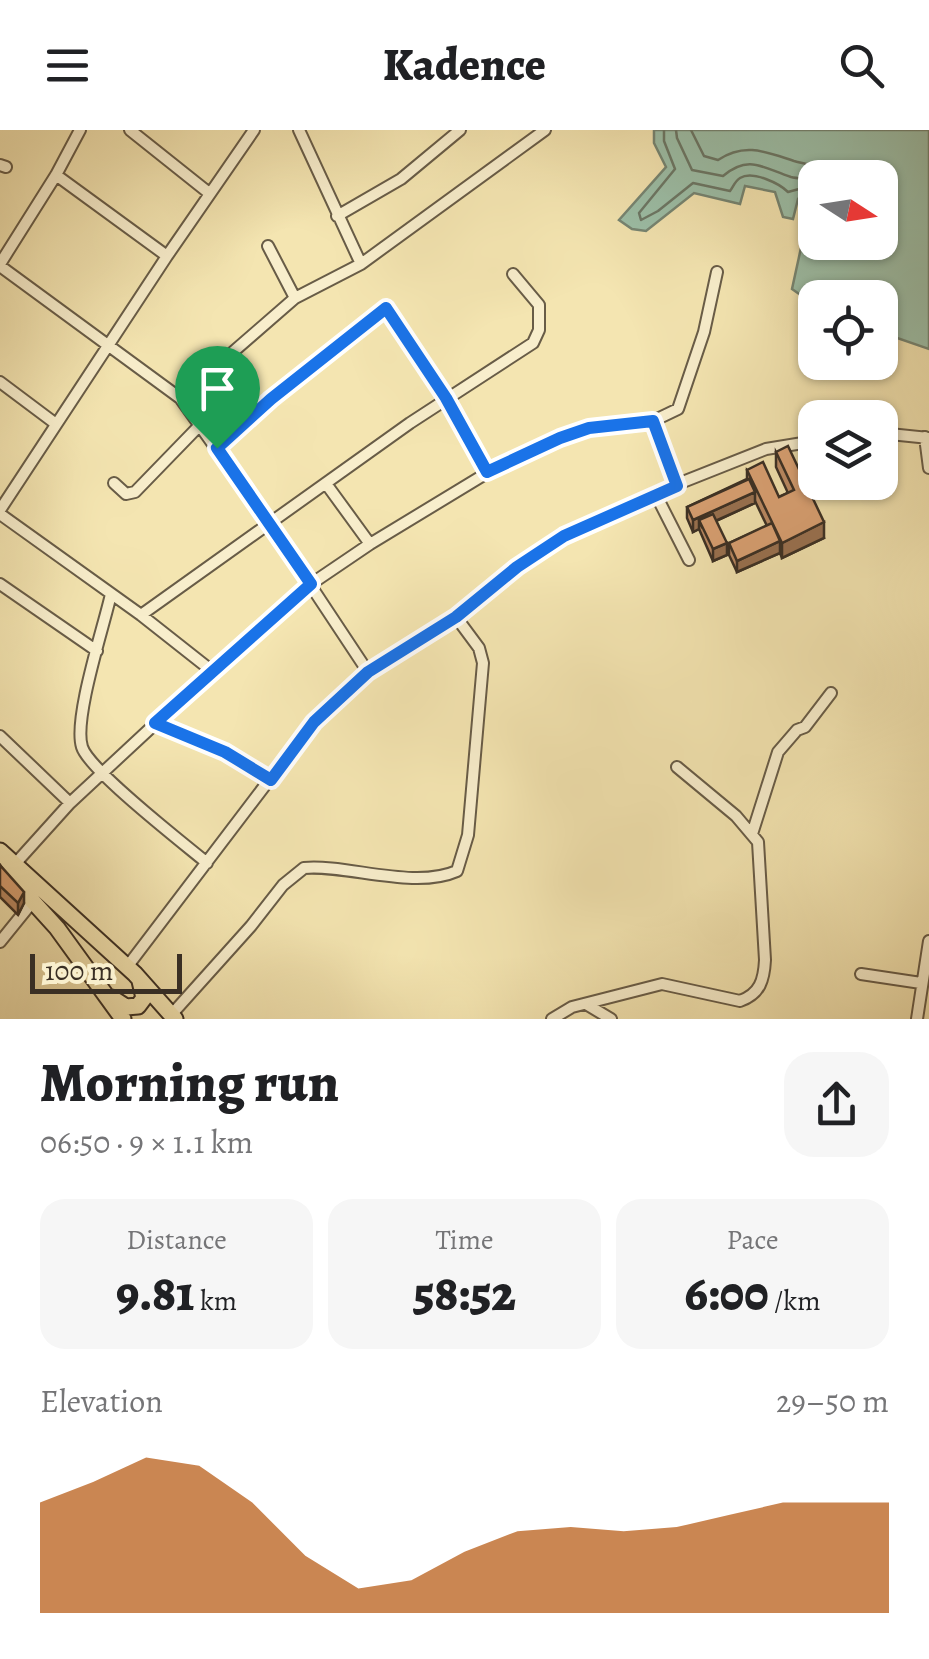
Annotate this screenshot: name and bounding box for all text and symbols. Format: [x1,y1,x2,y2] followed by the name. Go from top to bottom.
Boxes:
[383,34,546,96] text: Kadence
[40,38,95,93] icon: menu
[834,38,889,93] icon: search
[798,160,898,260] north arrow
[798,160,898,500] map controls
[798,280,898,380] button: locate
[175,346,260,449] pin
[190,361,245,416] icon: arrive
[798,400,898,500] button: layers
[30,949,182,994] scale bar
[45,952,113,990] text: 100 m
[40,1045,339,1120] text: Morning run
[784,1052,889,1157] button: share
[40,1120,253,1164] text: 06:50 · 9 × 1.1 km
[126,1221,227,1259] text: Distance
[435,1221,494,1259] text: Time
[727,1221,778,1259] text: Pace
[116,1259,194,1327] text: 9.81
[413,1259,516,1327] text: 58:52
[684,1259,769,1327] text: 6:00
[194,1282,237,1320] text: km
[769,1282,821,1320] text: /km
[40,1379,163,1423] text: Elevation
[776,1379,889,1423] text: 29–50 m

